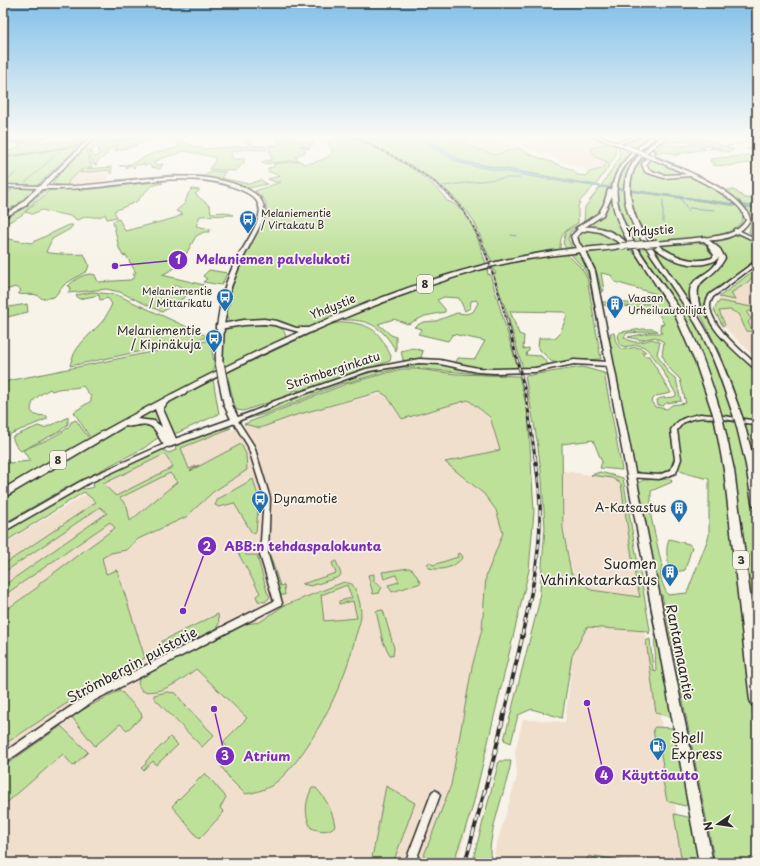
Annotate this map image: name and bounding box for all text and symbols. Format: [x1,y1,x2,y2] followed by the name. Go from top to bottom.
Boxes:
[261,205,331,232] place label: Melaniementie / Virtakatu B
[238,209,258,234] bus stop icon: Melaniementie / Virtakatu B
[625,219,674,241] street label: Yhdystie
[168,247,358,272] callout: Melaniemen palvelukoti
[196,249,350,268] text: Melaniemen palvelukoti
[175,250,181,268] text: 1
[417,275,433,293] road number: 8
[142,283,212,310] place label: Melaniementie / Mittarikatu
[215,287,235,312] bus stop icon: Melaniementie / Mittarikatu
[307,289,358,323] street label: Yhdystie
[628,290,707,317] place label: Vaasan Urheiluautoilijat
[605,294,625,319] building icon: Vaasan Urheiluautoilijat
[117,321,202,353] place label: Melaniementie / Kipinäkuja
[204,328,224,353] bus stop icon: Melaniementie / Kipinäkuja
[283,346,382,394] street label: Strömberginkatu
[50,451,66,469] road number: 8
[250,489,270,514] bus stop icon: Dynamotie
[273,489,338,507] place label: Dynamotie
[595,498,666,516] place label: A-Katsastus
[669,498,689,523] building icon: A-Katsastus
[197,534,390,559] callout: ABB:n tehdaspalokunta
[224,536,382,555] text: ABB:n tehdaspalokunta
[203,537,212,555] text: 2
[733,551,749,569] road number: 3
[540,553,657,590] place label: Suomen Vahinkotarkastus
[660,562,680,587] building icon: Suomen Vahinkotarkastus
[661,602,700,702] street label: Rantamaantie
[63,621,201,708] street label: Strömbergin puistotie
[671,727,723,764] place label: Shell Express
[648,736,668,761] fuel station icon: Shell Express
[215,744,298,769] callout: Atrium
[221,746,229,764] text: 3
[243,746,290,765] text: Atrium
[594,763,707,788] callout: Käyttöauto
[622,765,699,784] text: Käyttöauto
[600,766,608,784] text: 4
[698,804,738,844] north arrow
[698,820,717,833] text: N

